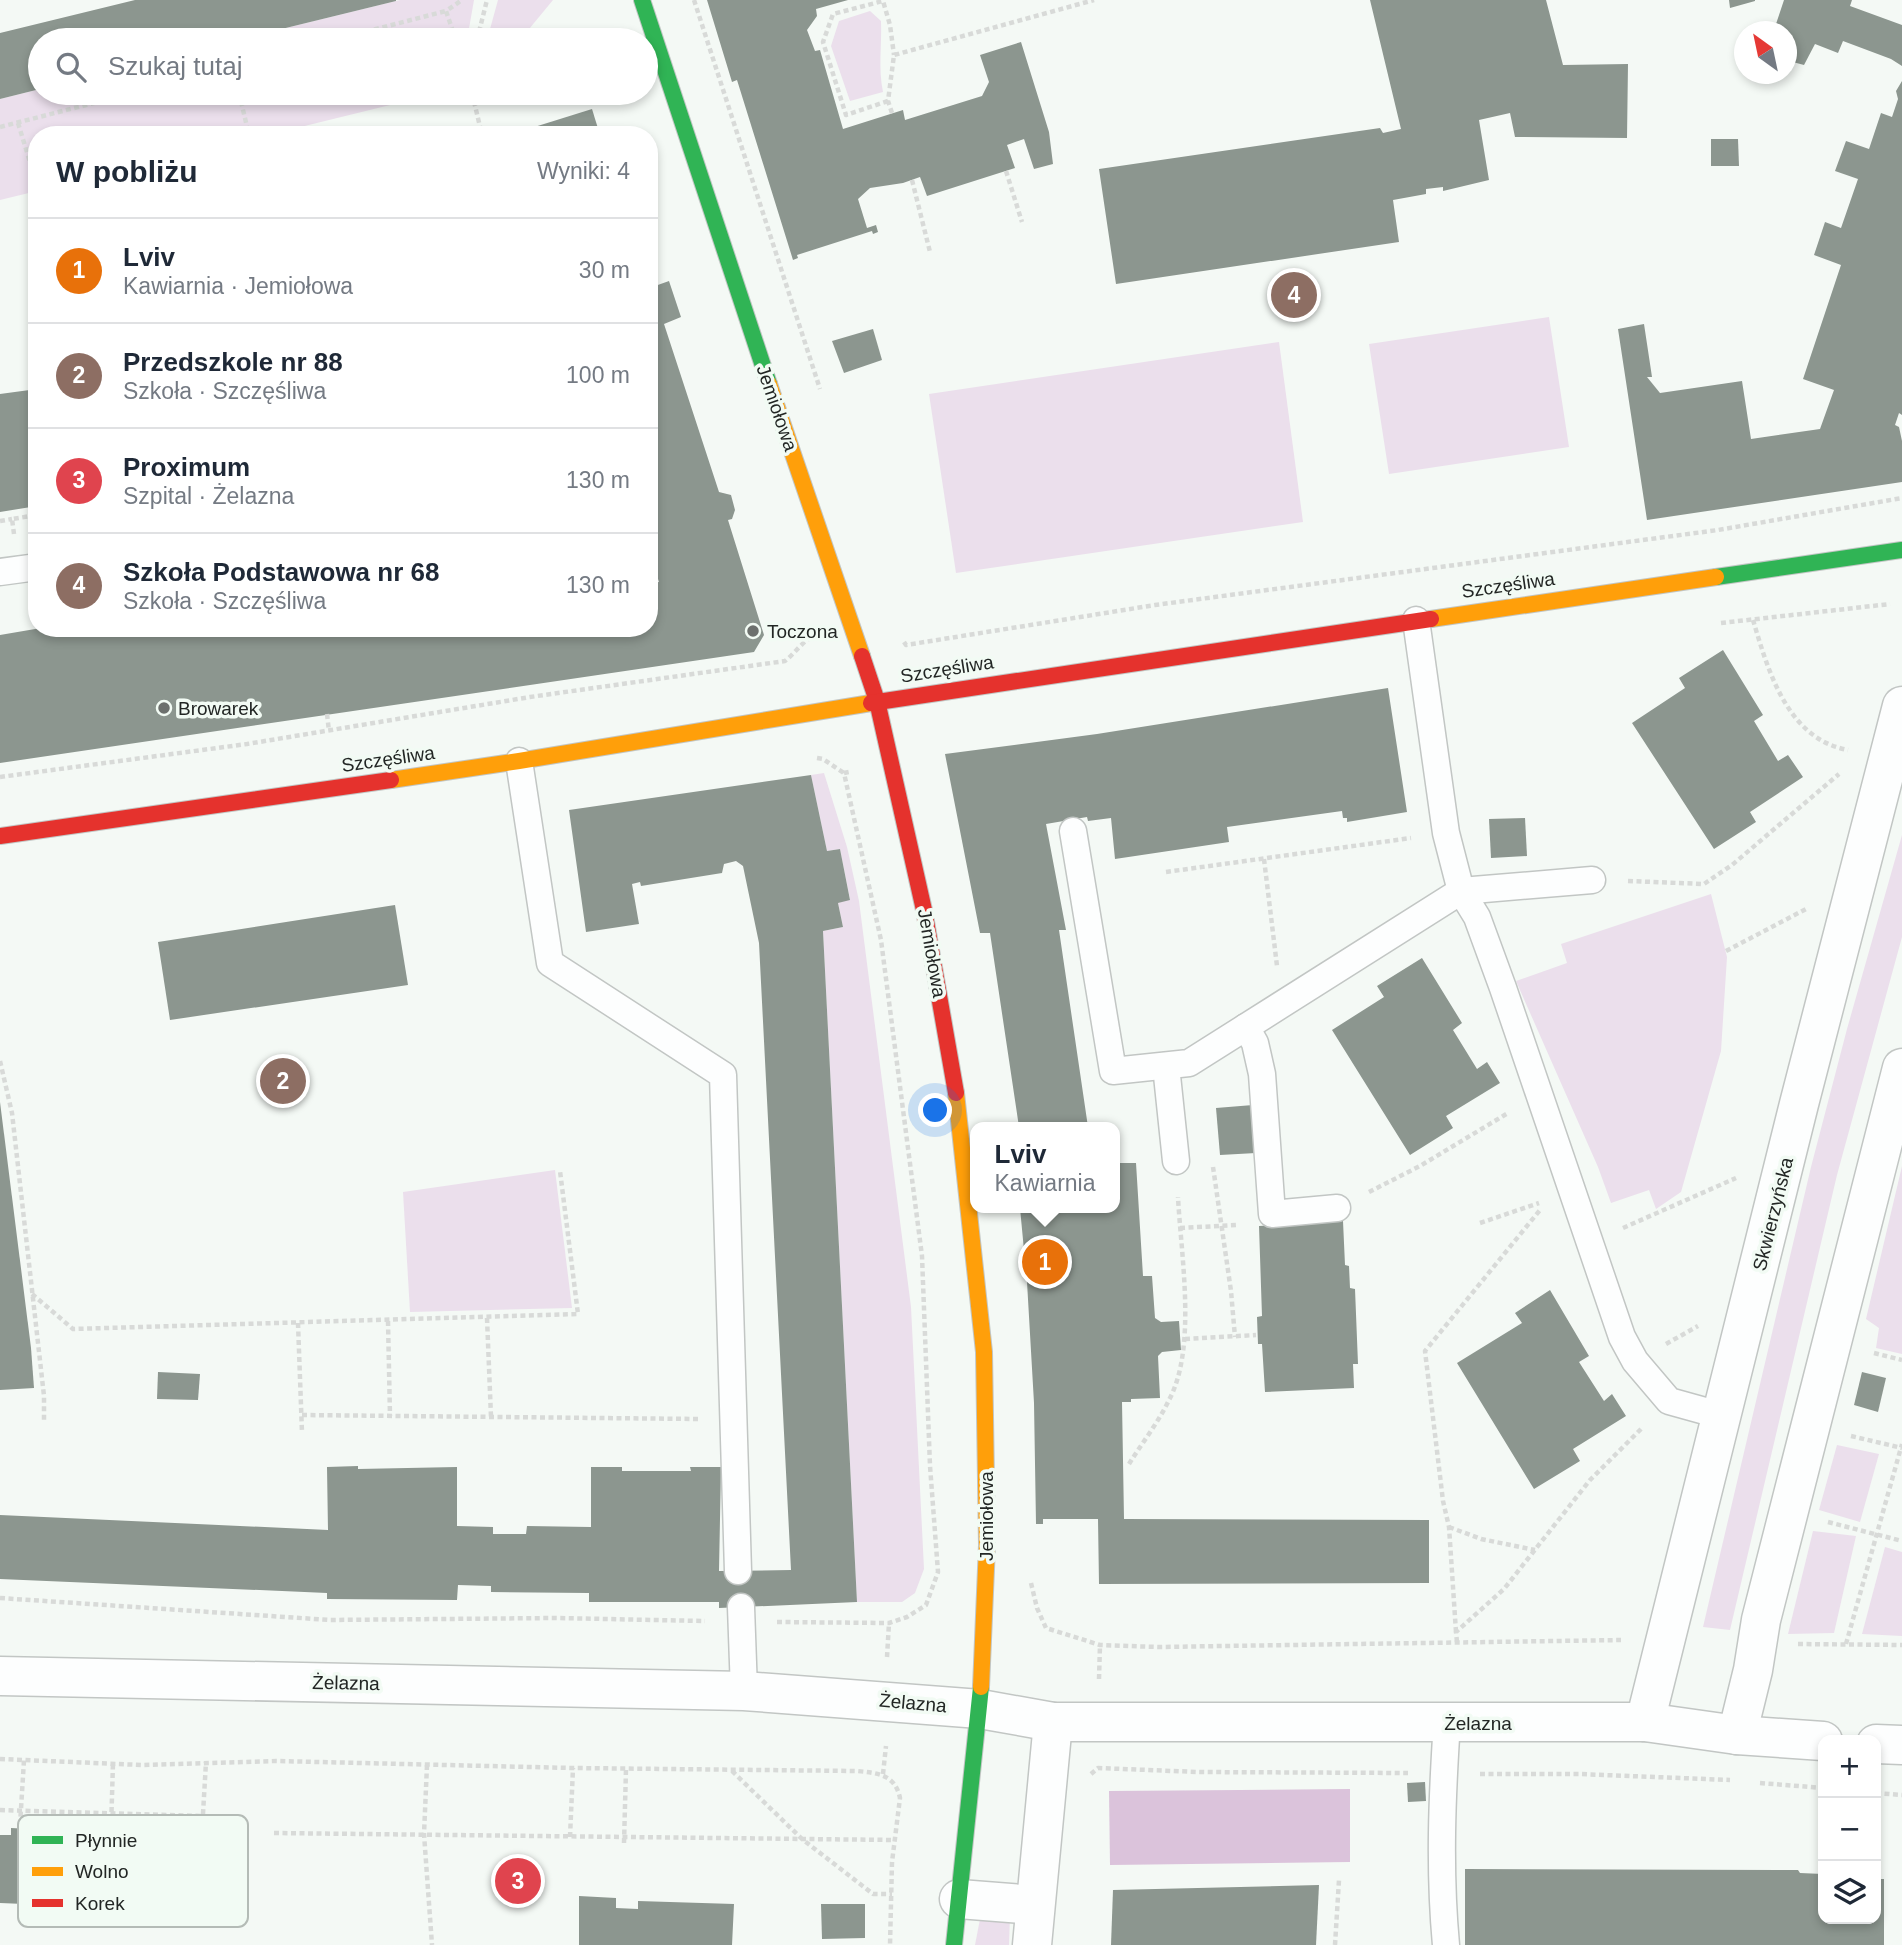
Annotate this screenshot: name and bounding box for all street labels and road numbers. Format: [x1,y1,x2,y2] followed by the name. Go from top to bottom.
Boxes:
[752,362,802,454] street label: Jemiołowa
[1460,568,1556,602] street label: Szczęśliwa
[899,651,995,687] street label: Szczęśliwa
[340,742,436,776] street label: Szczęśliwa
[914,907,950,999] street label: Jemiołowa
[1749,1155,1797,1273] street label: Skwierzyńska
[976,1471,997,1561] street label: Jemiołowa
[312,1672,380,1694] street label: Żelazna
[878,1690,948,1716] street label: Żelazna
[1444,1713,1512,1734] street label: Żelazna

